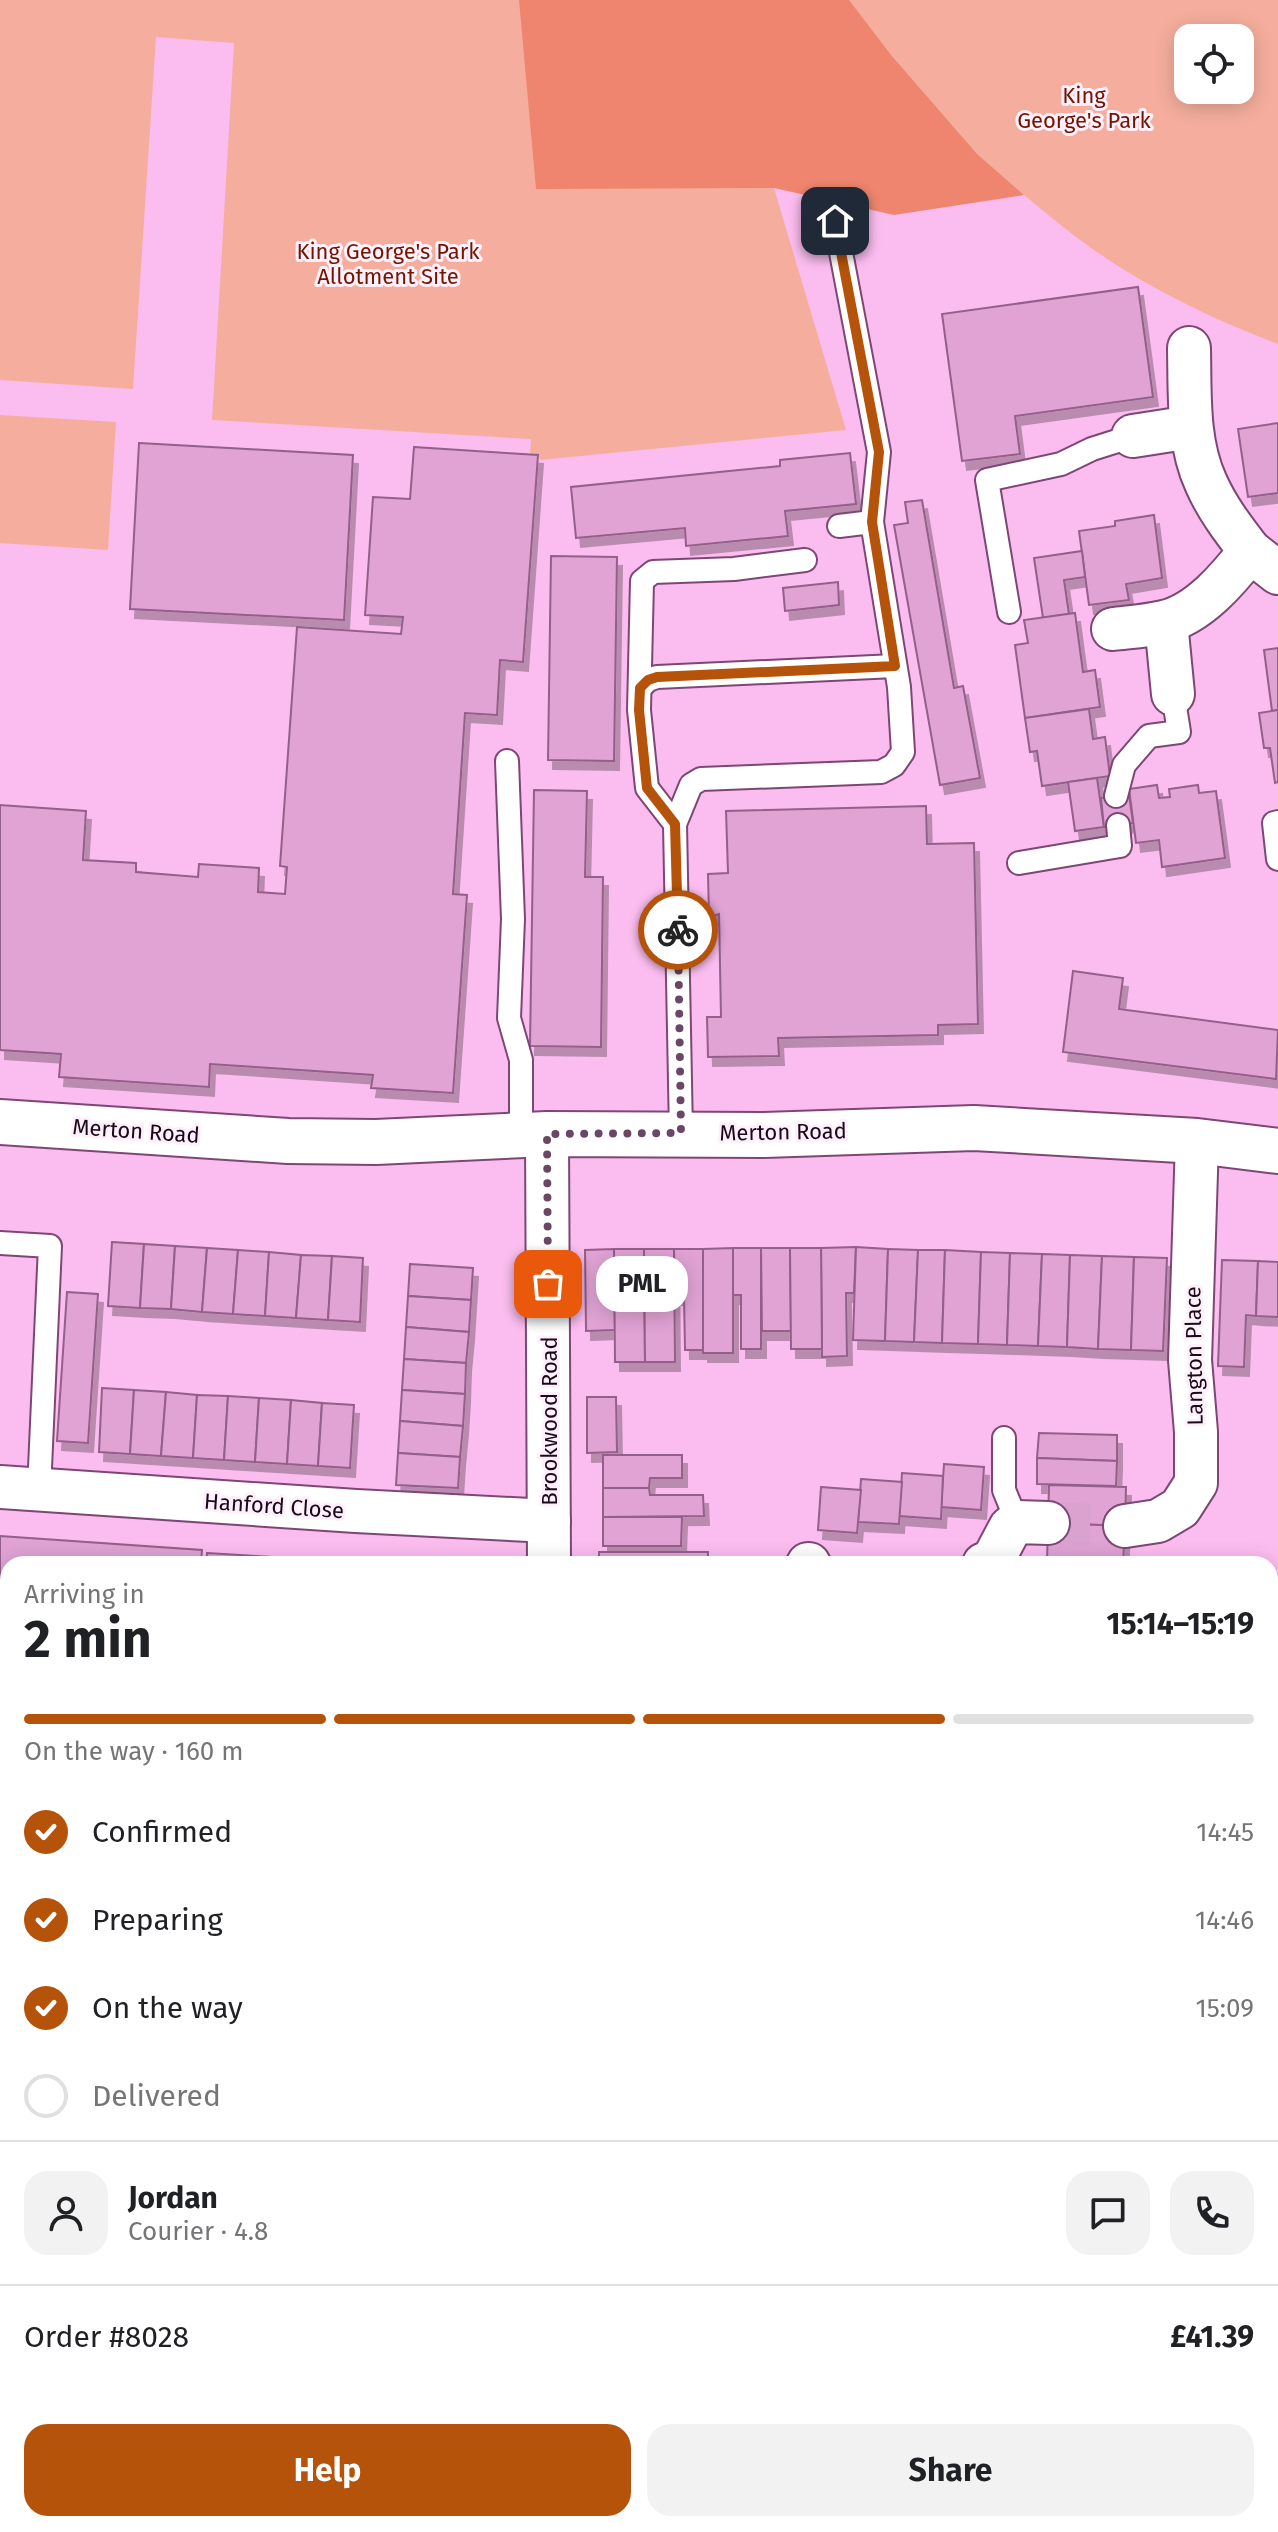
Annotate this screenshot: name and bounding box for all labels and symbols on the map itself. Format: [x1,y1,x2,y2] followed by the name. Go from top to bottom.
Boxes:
[1017,82,1152,134] park label: King George's Park
[801,187,869,255] pin
[296,238,480,290] park label: King George's Park Allotment Site
[638,890,718,970] courier
[71,1113,201,1149] street label: Merton Road
[719,1117,847,1147] street label: Merton Road
[514,1250,582,1318] pin
[596,1256,688,1312] callout: PML
[1179,1286,1209,1426] street label: Langton Place
[536,1336,563,1506] street label: Brookwood Road
[203,1488,345,1524] street label: Hanford Close

